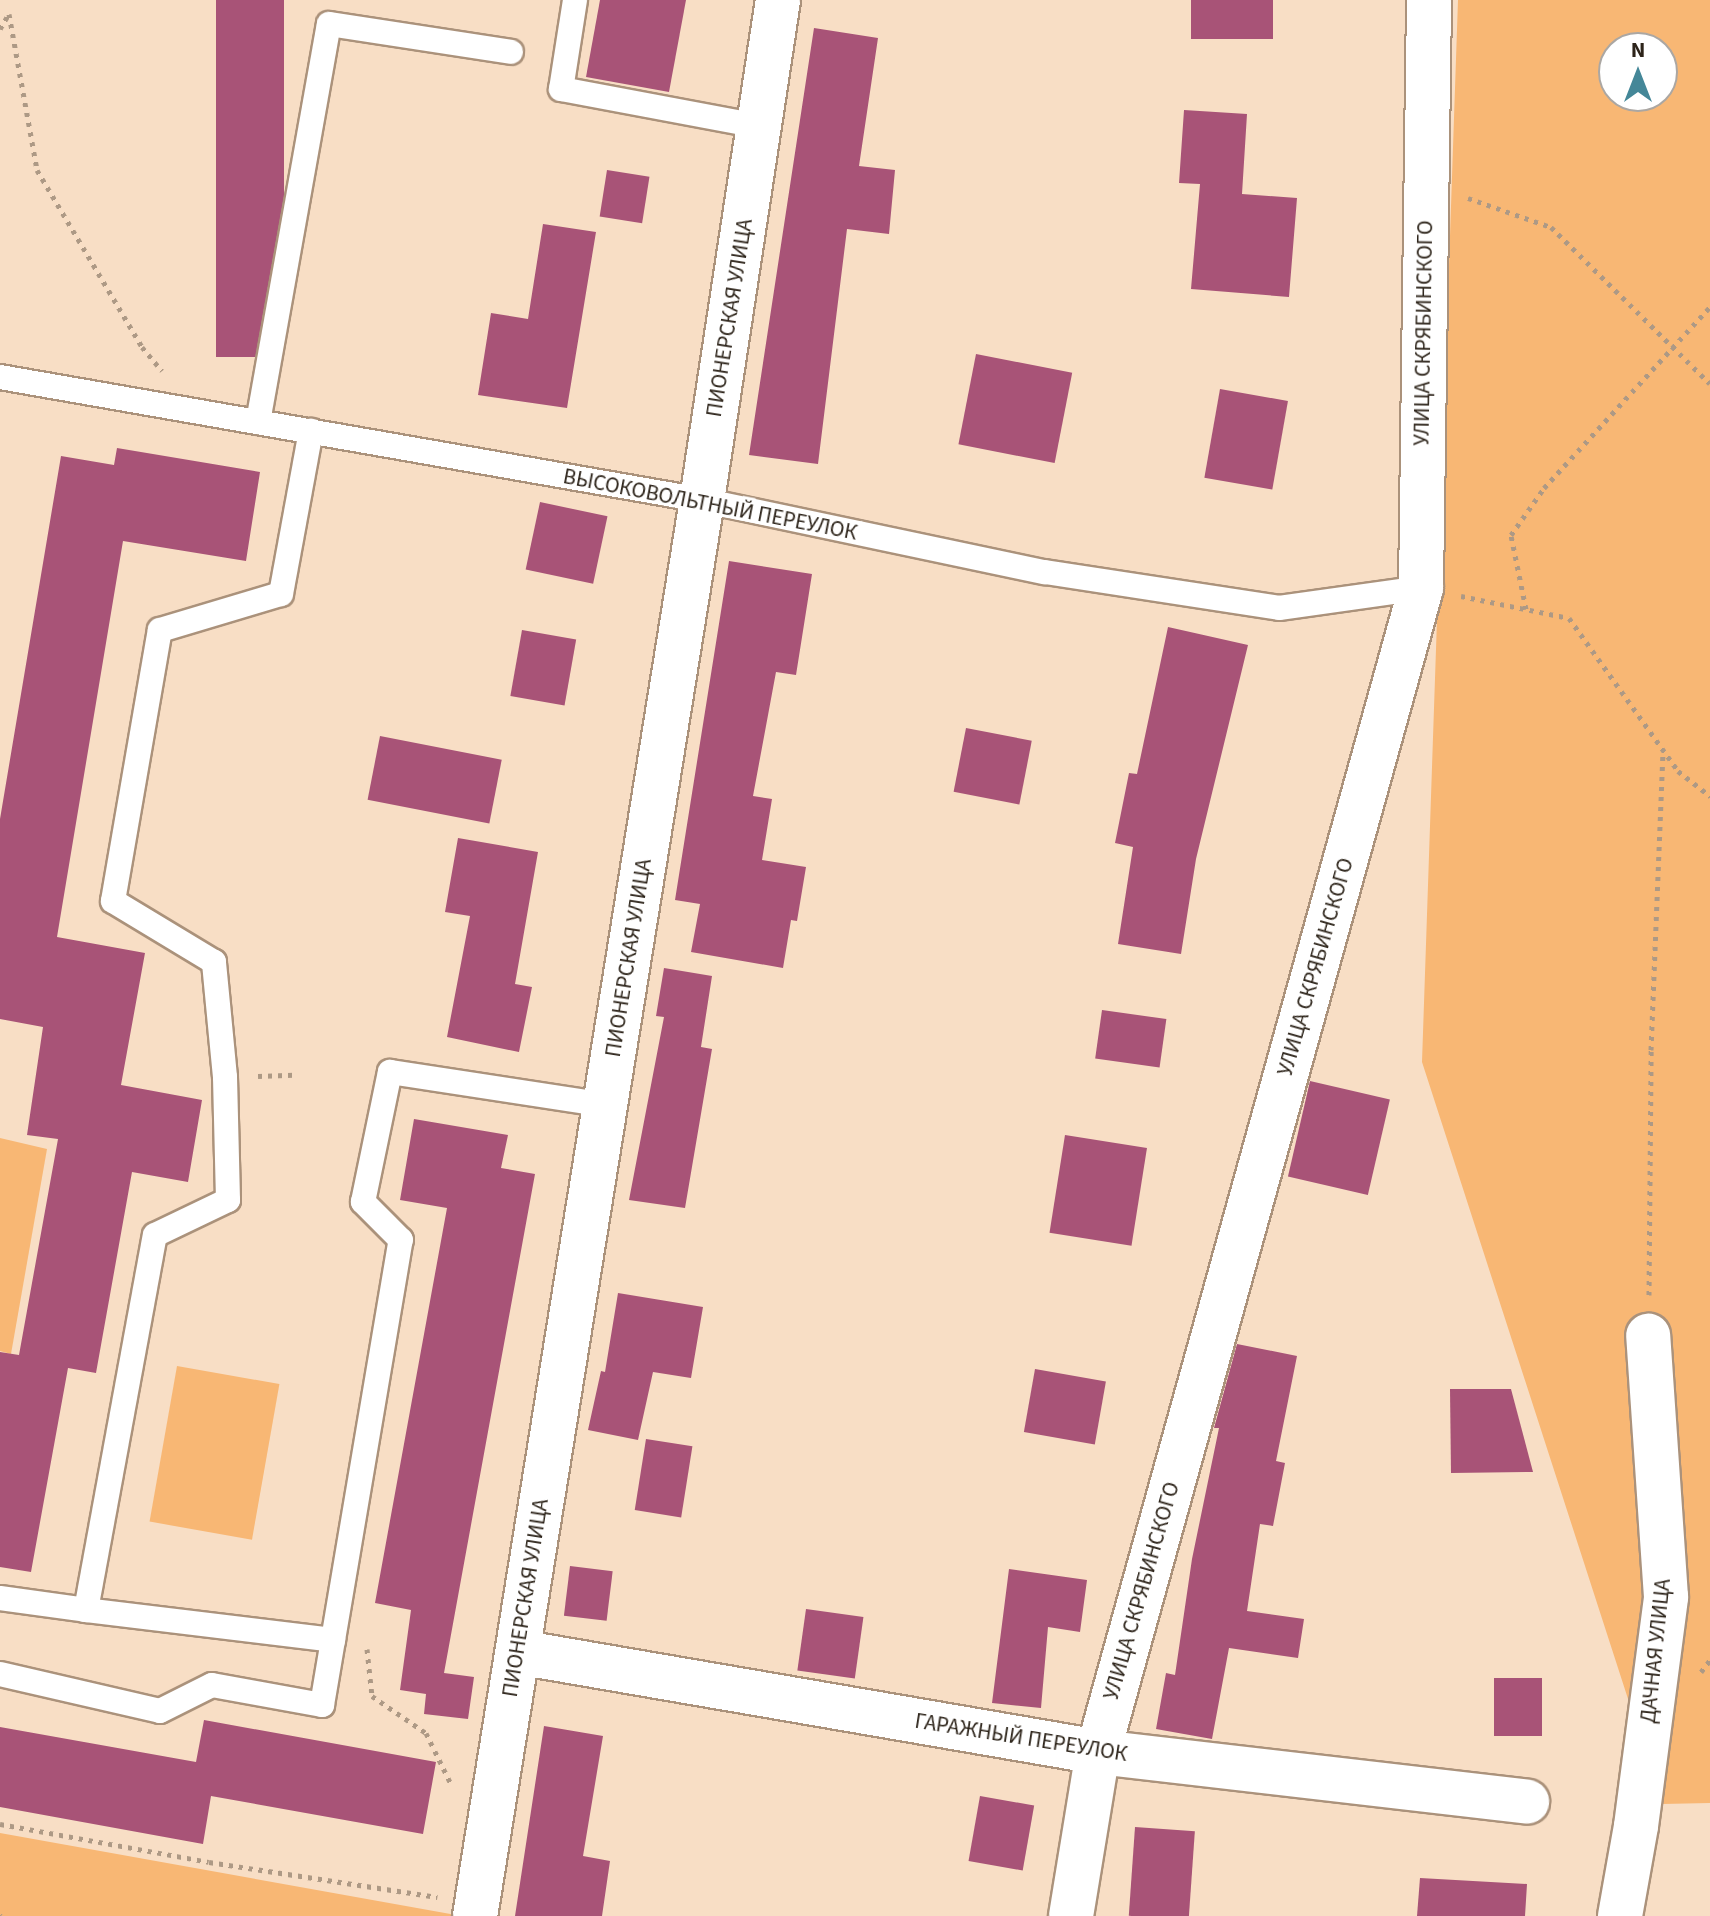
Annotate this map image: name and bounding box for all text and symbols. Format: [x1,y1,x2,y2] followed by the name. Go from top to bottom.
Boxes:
[1598,32,1678,112] north arrow
[1631,34,1645,66] text: N
[701,217,759,419] street label: ПИОНЕРСКАЯ УЛИЦА
[1409,220,1439,446] street label: УЛИЦА СКРЯБИНСКОГО
[561,464,859,546] street label: ВЫСОКОВОЛЬТНЫЙ ПЕРЕУЛОК
[1272,855,1360,1079] street label: УЛИЦА СКРЯБИНСКОГО
[600,857,658,1059] street label: ПИОНЕРСКАЯ УЛИЦА
[1098,1479,1186,1703] street label: УЛИЦА СКРЯБИНСКОГО
[497,1497,555,1699] street label: ПИОНЕРСКАЯ УЛИЦА
[1635,1577,1677,1725] street label: ДАЧНАЯ УЛИЦА
[913,1708,1129,1768] street label: ГАРАЖНЫЙ ПЕРЕУЛОК

